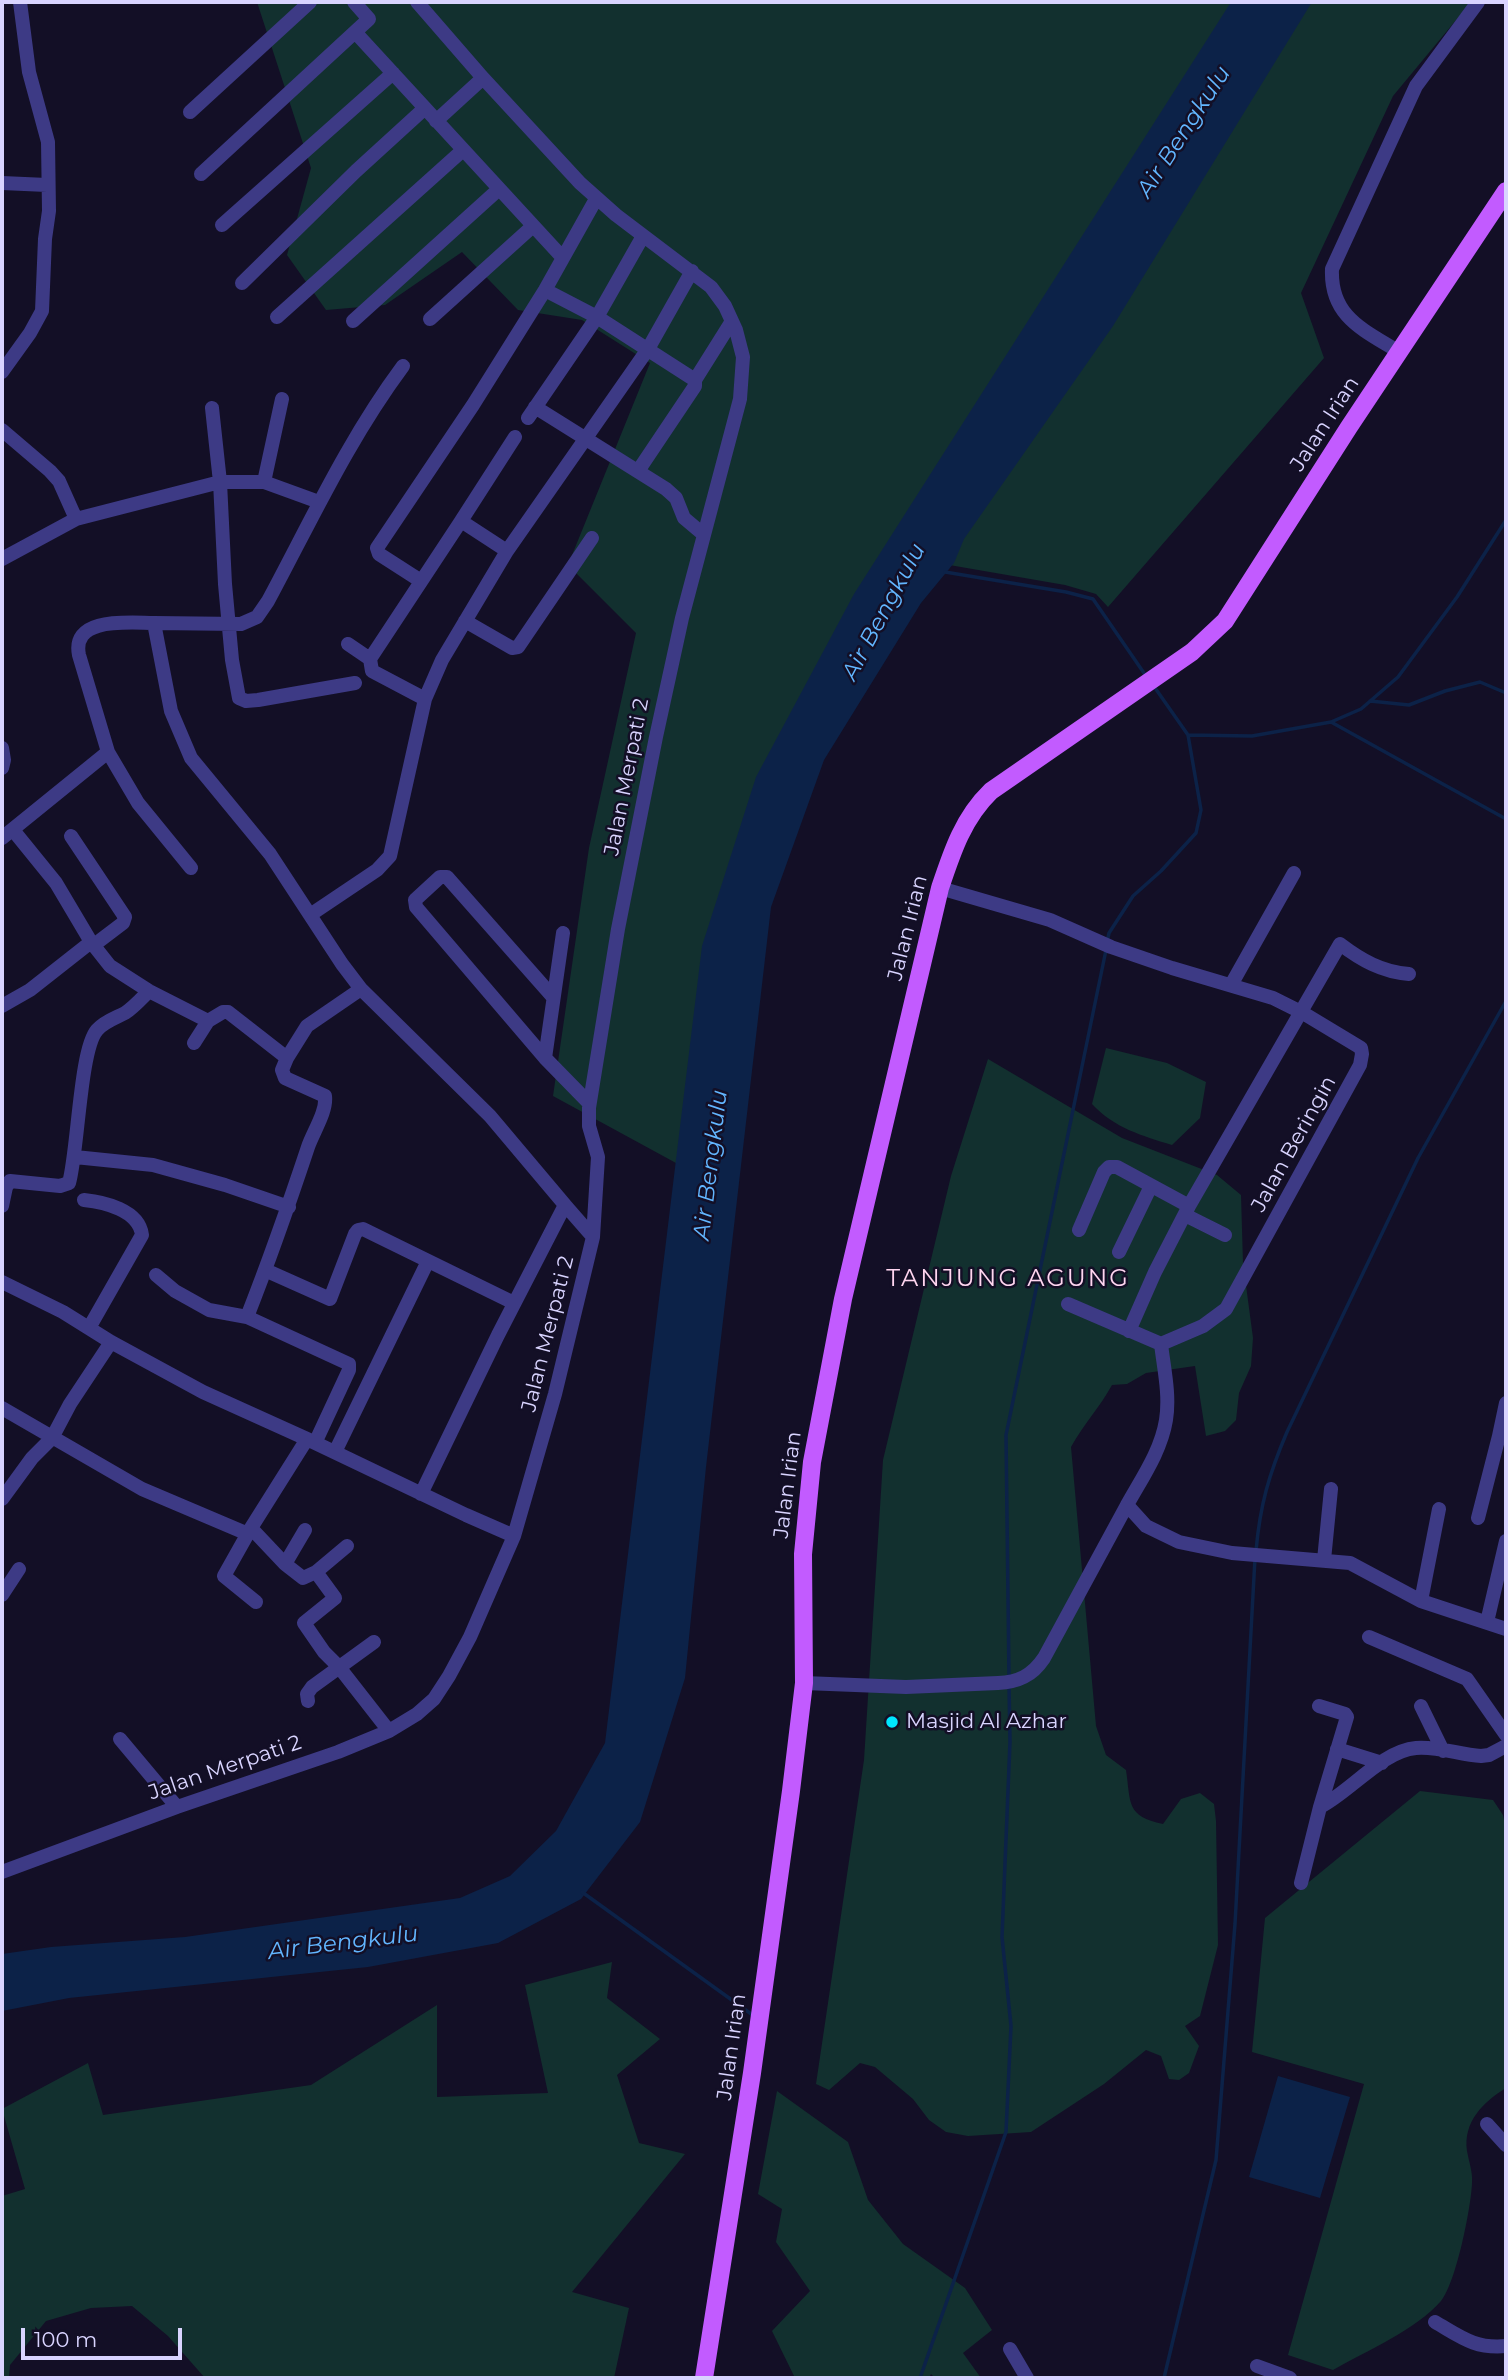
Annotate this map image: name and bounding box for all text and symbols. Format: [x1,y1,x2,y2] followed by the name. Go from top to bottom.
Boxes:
[1131,61,1237,203] water label: Air Bengkulu
[1285,372,1365,476] street label: Jalan Irian
[836,539,932,685] water label: Air Bengkulu
[599,696,655,858] street label: Jalan Merpati 2
[883,873,933,983] street label: Jalan Irian
[1246,1072,1342,1216] street label: Jalan Beringin
[688,1088,734,1242] water label: Air Bengkulu
[516,1253,580,1415] street label: Jalan Merpati 2
[888,1265,1128,1293] district label: TANJUNG AGUNG
[769,1430,807,1540] street label: Jalan Irian
[906,1709,1067,1735] place label: Masjid Al Azhar
[884,1714,900,1730] marker: Masjid Al Azhar
[145,1730,305,1806] street label: Jalan Merpati 2
[266,1920,420,1966] water label: Air Bengkulu
[712,1992,752,2102] street label: Jalan Irian
[24,2314,186,2358] scale bar
[34,2327,97,2352] text: 100 m

